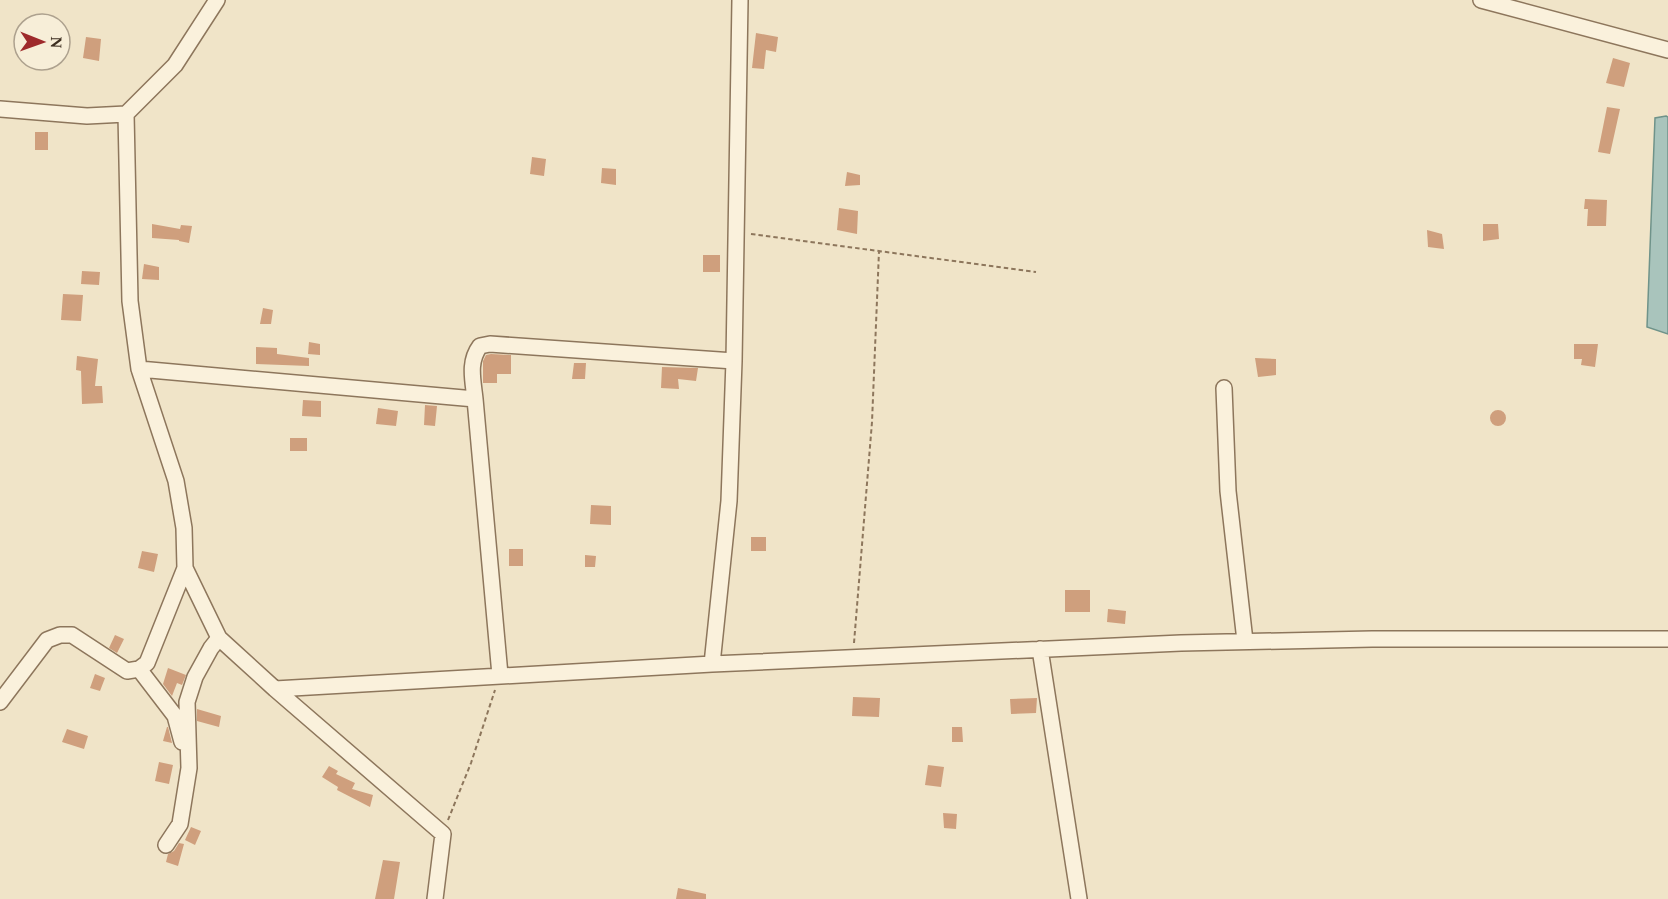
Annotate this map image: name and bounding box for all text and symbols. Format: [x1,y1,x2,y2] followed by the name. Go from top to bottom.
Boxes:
[12,12,72,72] north arrow
[48,36,65,49] text: N

